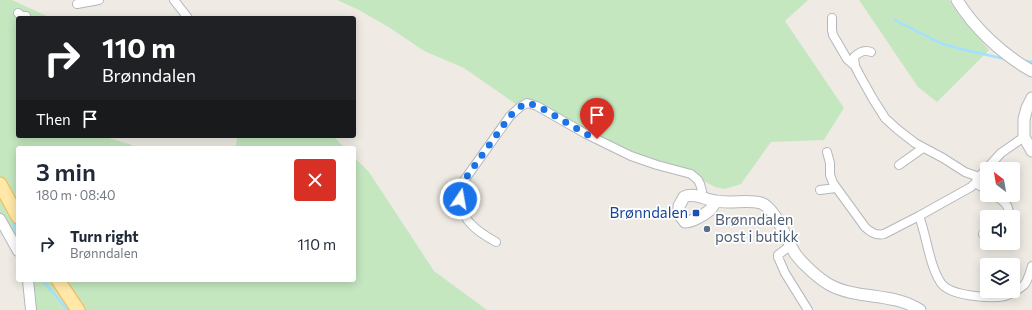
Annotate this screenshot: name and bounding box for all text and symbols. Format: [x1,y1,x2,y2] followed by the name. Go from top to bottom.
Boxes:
[102,30,176,64] text: 110 m
[36,32,88,84] icon: right
[102,64,196,86] text: Brønndalen
[580,98,614,139] pin
[586,104,608,126] icon: arrive
[79,108,101,130] icon: arrive
[36,110,71,128] text: Then
[36,157,96,186] text: 3 min
[294,159,336,201] button: close
[980,162,1020,202] north arrow
[980,162,1020,298] map controls
[439,178,481,220] position arrow
[36,187,116,203] text: 180 m · 08:40
[610,203,688,221] place label: Brønndalen
[691,208,701,218] marker: Brønndalen
[715,210,799,245] place label: Brønndalen post i butikk
[980,210,1020,250] button: sound
[702,224,712,234] marker: Brønndalen post i butikk
[70,227,139,245] text: Turn right
[36,233,58,255] icon: right
[297,235,336,253] text: 110 m
[70,245,138,261] text: Brønndalen
[980,258,1020,298] button: layers

